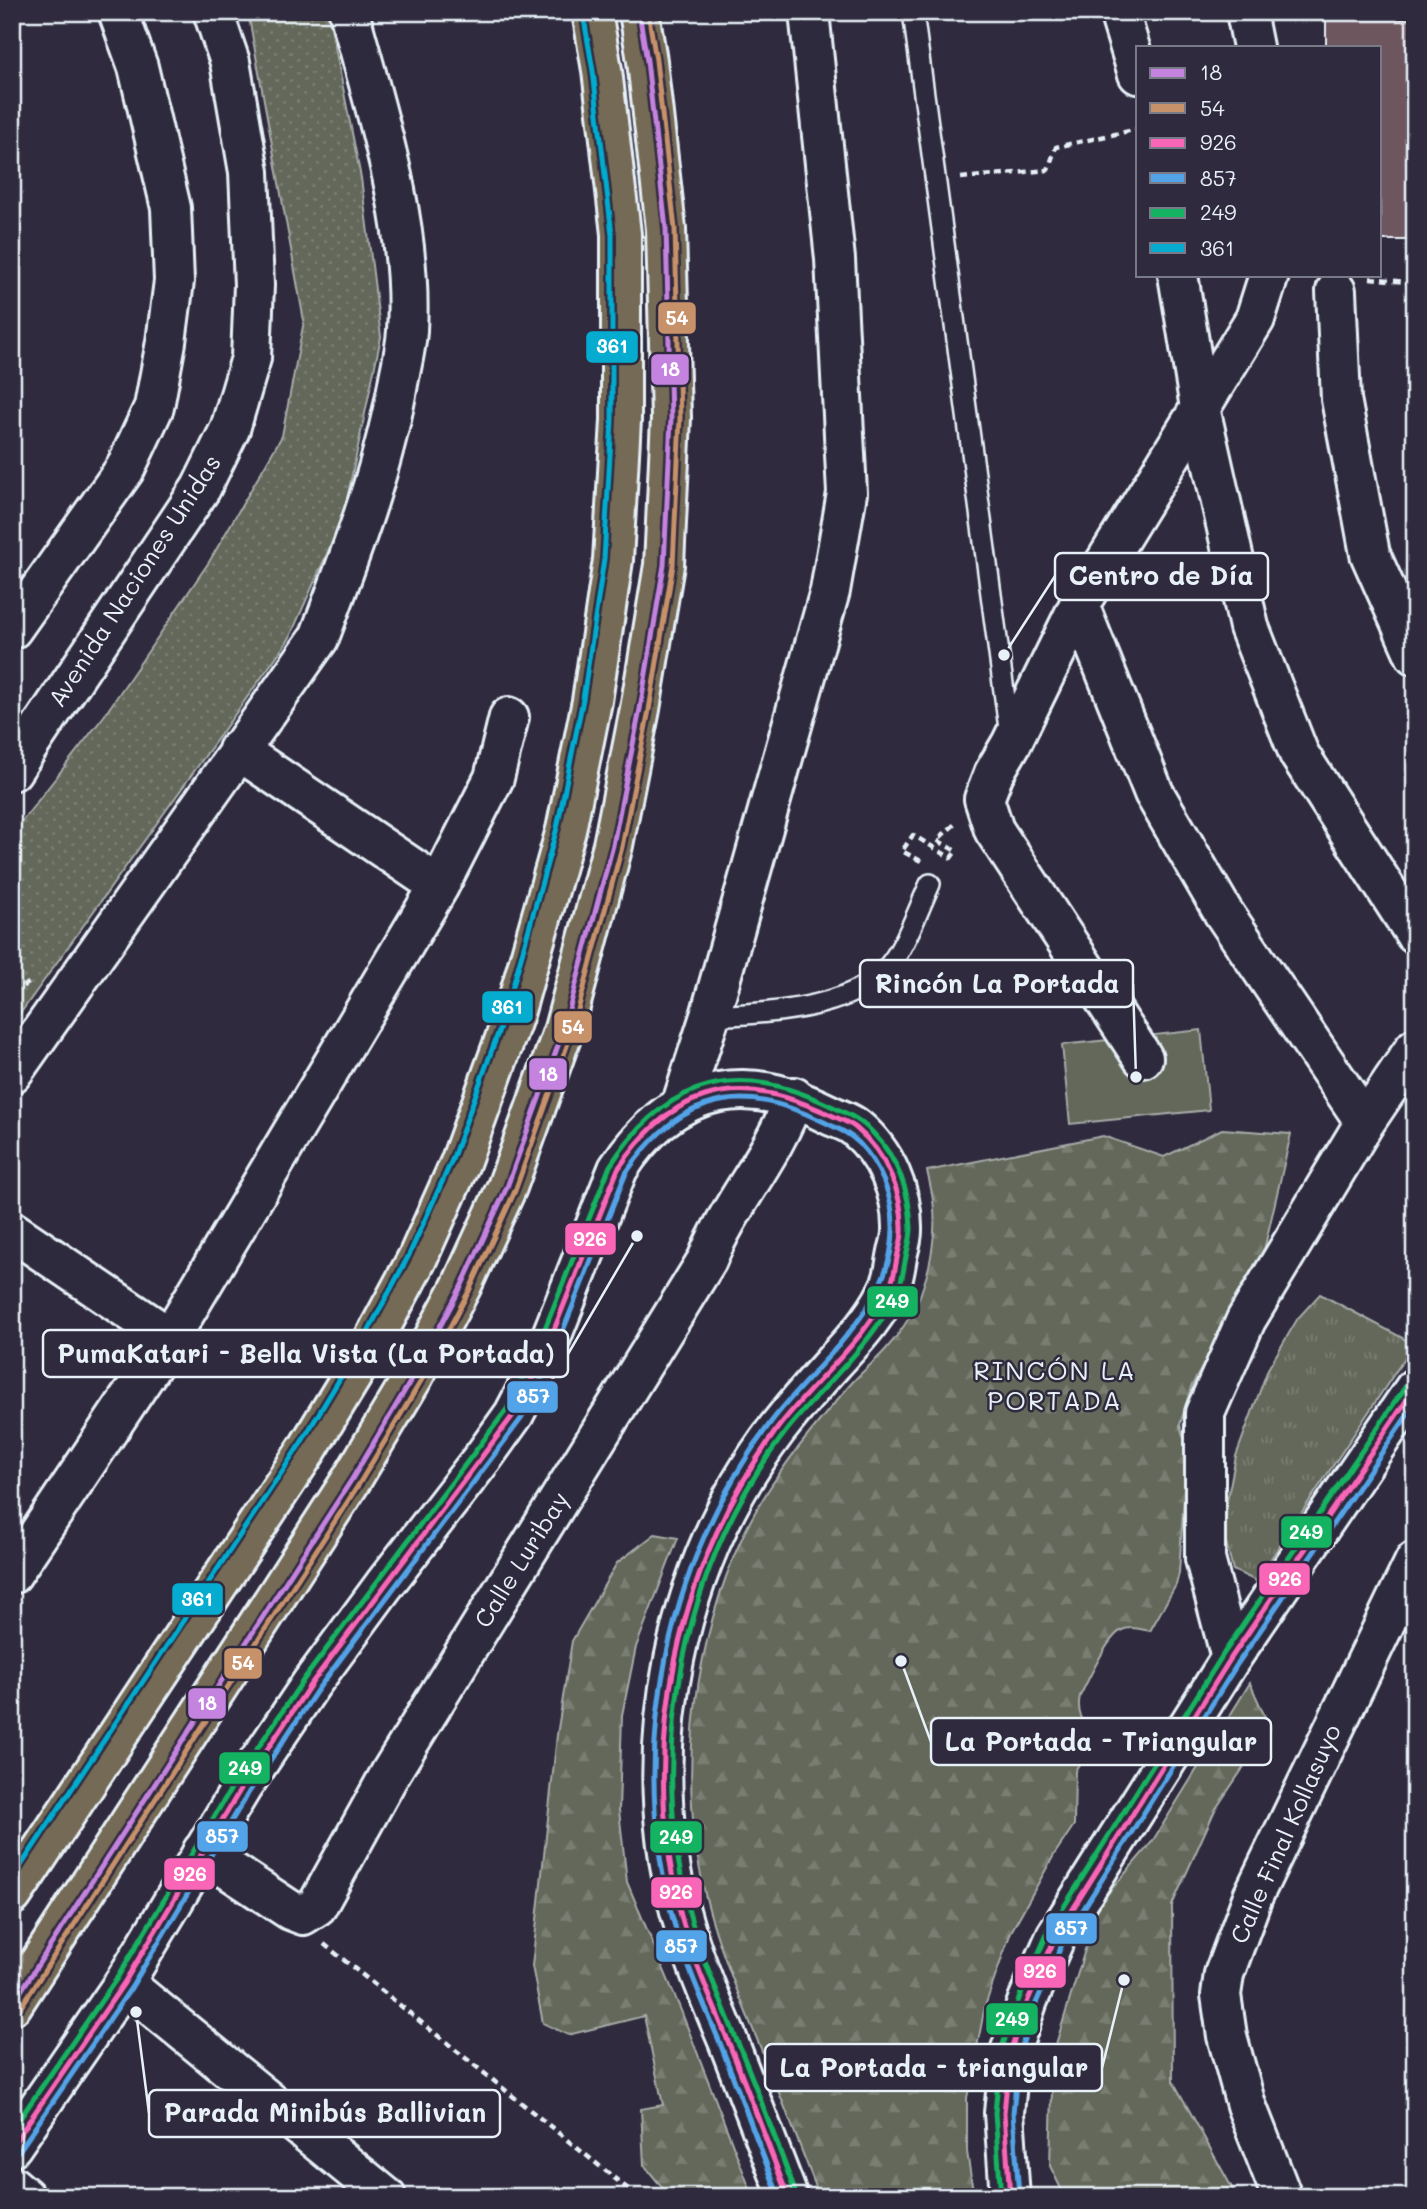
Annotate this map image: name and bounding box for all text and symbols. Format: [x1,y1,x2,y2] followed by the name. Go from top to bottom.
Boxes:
[1136,46,1382,276] legend
[1200,58,1222,85] text: 18
[1200,94,1225,121] text: 54
[1200,128,1237,155] text: 926
[1200,164,1237,191] text: 857
[1200,198,1236,225] text: 249
[1200,234,1234,261] text: 361
[657,301,697,335] line badge: 54
[665,305,689,330] text: 54
[585,330,639,364] line badge: 361
[596,333,628,358] text: 361
[650,353,690,386] line badge: 18
[660,356,680,381] text: 18
[41,448,227,712] street label: Avenida Naciones Unidas
[1055,553,1268,600] callout: Centro de Día
[1069,558,1253,592] text: Centro de Día
[860,960,1133,1007] callout: Rincón La Portada
[875,966,1119,1000] text: Rincón La Portada
[481,990,534,1024] line badge: 361
[491,994,523,1019] text: 361
[553,1010,593,1044] line badge: 54
[561,1014,585,1039] text: 54
[528,1057,568,1091] line badge: 18
[538,1061,558,1086] text: 18
[564,1222,617,1256] line badge: 926
[573,1226,607,1251] text: 926
[866,1285,919,1318] line badge: 249
[875,1288,910,1313] text: 249
[43,1330,568,1377] callout: PumaKatari - Bella Vista (La Portada)
[57,1336,555,1370] text: PumaKatari - Bella Vista (La Portada)
[973,1353,1137,1417] district label: RINCÓN LA PORTADA
[506,1380,559,1414] line badge: 857
[516,1383,550,1408] text: 857
[467,1485,575,1633] street label: Calle Luribay
[1280,1515,1333,1549] line badge: 249
[1289,1519,1324,1544] text: 249
[1258,1562,1311,1596] line badge: 926
[1268,1566,1302,1591] text: 926
[171,1582,224,1616] line badge: 361
[181,1586,213,1611] text: 361
[223,1647,263,1680] line badge: 54
[231,1650,255,1675] text: 54
[187,1687,227,1720] line badge: 18
[197,1690,217,1715] text: 18
[931,1718,1271,1765] callout: La Portada - Triangular
[1222,1719,1347,1948] street label: Calle Final Kollasuyo
[945,1724,1257,1758] text: La Portada - Triangular
[218,1751,271,1785] line badge: 249
[228,1755,263,1780] text: 249
[196,1820,249,1853] line badge: 857
[649,1820,703,1854] line badge: 249
[205,1823,239,1848] text: 857
[659,1824,694,1849] text: 249
[163,1857,216,1891] line badge: 926
[173,1861,207,1886] text: 926
[650,1876,703,1909] line badge: 926
[659,1879,693,1904] text: 926
[1045,1912,1098,1945] line badge: 857
[1054,1915,1088,1940] text: 857
[655,1929,708,1963] line badge: 857
[664,1933,698,1958] text: 857
[1014,1955,1067,1989] line badge: 926
[1023,1958,1057,1983] text: 926
[985,2002,1039,2036] line badge: 249
[995,2006,1030,2031] text: 249
[765,2044,1102,2091] callout: La Portada - triangular
[780,2050,1088,2084] text: La Portada - triangular
[149,2090,500,2137] callout: Parada Minibús Ballivian
[164,2095,486,2129] text: Parada Minibús Ballivian

